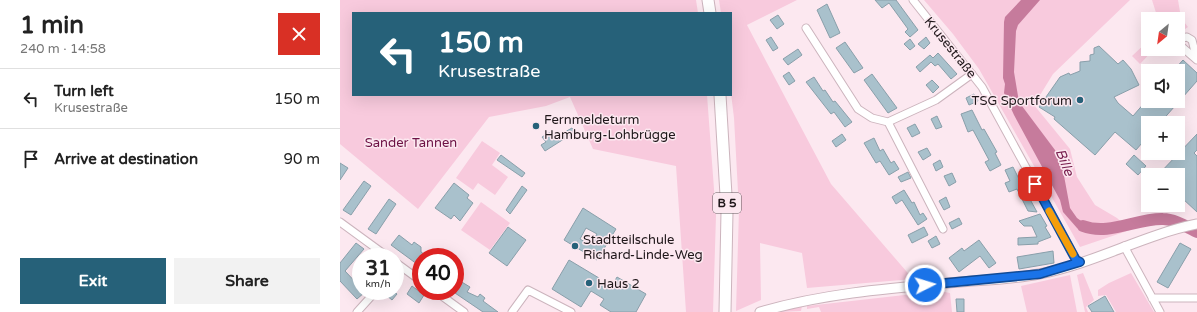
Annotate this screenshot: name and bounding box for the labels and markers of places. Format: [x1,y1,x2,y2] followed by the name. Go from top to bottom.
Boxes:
[972,93,1072,109] place label: TSG Sportforum
[1075,95,1085,105] marker: TSG Sportforum
[544,112,676,143] place label: Fernmeldeturm Hamburg-Lohbrügge
[531,121,541,131] marker: Fernmeldeturm Hamburg-Lohbrügge
[1018,167,1052,201] pin
[583,232,703,263] place label: Stadtteilschule Richard-Linde-Weg
[570,241,580,251] marker: Stadtteilschule Richard-Linde-Weg
[597,276,640,292] place label: Haus 2
[584,278,594,288] marker: Haus 2

